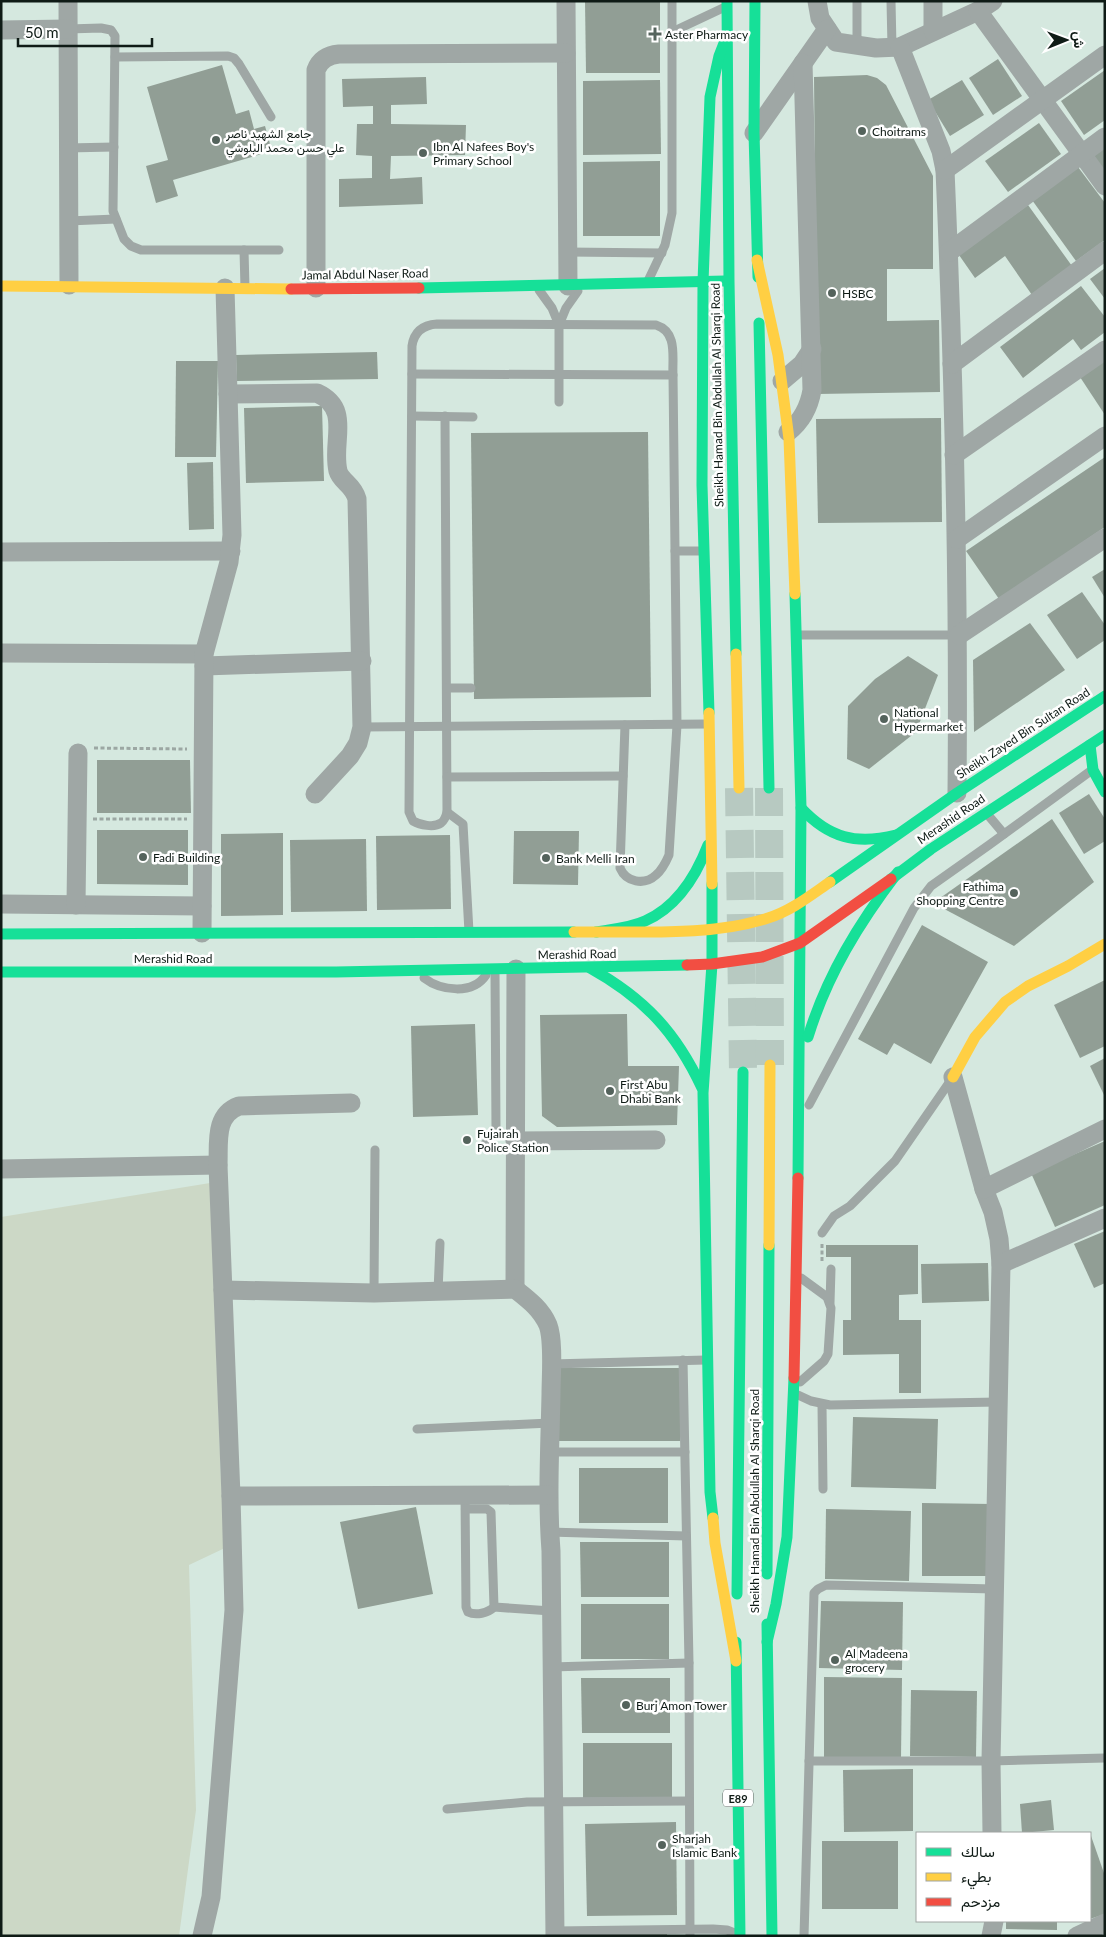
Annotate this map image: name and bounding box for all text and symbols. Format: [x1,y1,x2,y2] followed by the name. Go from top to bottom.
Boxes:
[18,15,151,47] scale bar
[1041,15,1091,65] north arrow
[25,23,59,41] text: 50 m
[665,27,749,42] place label: Aster Pharmacy
[649,28,661,40] marker: Aster Pharmacy
[1070,31,1088,49] text: ش
[872,124,926,139] place label: Choitrams
[856,125,868,137] marker: Choitrams
[225,126,345,158] place label: جامع الشهيد ناصر علي حسن محمد البلوشي
[210,134,222,146] marker: جامع الشهيد ناصر علي حسن محمد البلوشي
[433,139,534,168] place label: Ibn Al Nafees Boy's Primary School
[417,147,429,159] marker: Ibn Al Nafees Boy's Primary School
[302,265,428,283] street label: Jamal Abdul Naser Road
[708,283,726,507] street label: Sheikh Hamad Bin Abdullah Al Sharqi Road
[842,286,873,301] place label: HSBC
[826,287,838,299] marker: HSBC
[953,684,1093,782] street label: Sheikh Zayed Bin Sultan Road
[894,705,964,734] place label: National Hypermarket
[878,713,890,725] marker: National Hypermarket
[914,791,988,847] street label: Merashid Road
[153,850,220,865] place label: Fadi Building
[137,851,149,863] marker: Fadi Building
[556,851,635,866] place label: Bank Melli Iran
[540,852,552,864] marker: Bank Melli Iran
[916,879,1004,908] place label: Fathima Shopping Centre
[1008,887,1020,899] marker: Fathima Shopping Centre
[538,946,616,962] street label: Merashid Road
[134,951,212,966] street label: Merashid Road
[620,1077,682,1106] place label: First Abu Dhabi Bank
[604,1085,616,1097] marker: First Abu Dhabi Bank
[477,1126,549,1155] place label: Fujairah Police Station
[461,1134,473,1146] marker: Fujairah Police Station
[747,1389,762,1613] street label: Sheikh Hamad Bin Abdullah Al Sharqi Road
[845,1646,908,1675] place label: Al Madeena grocery
[829,1654,841,1666] marker: Al Madeena grocery
[636,1698,727,1713] place label: Burj Amon Tower
[620,1699,632,1711] marker: Burj Amon Tower
[723,1790,753,1806] road number: E89
[672,1831,738,1860] place label: Sharjah Islamic Bank
[916,1832,1091,1922] legend
[656,1839,668,1851] marker: Sharjah Islamic Bank
[961,1842,995,1860] text: سالك
[961,1867,991,1890] text: بطيء
[961,1892,1000,1912] text: مزدحم

